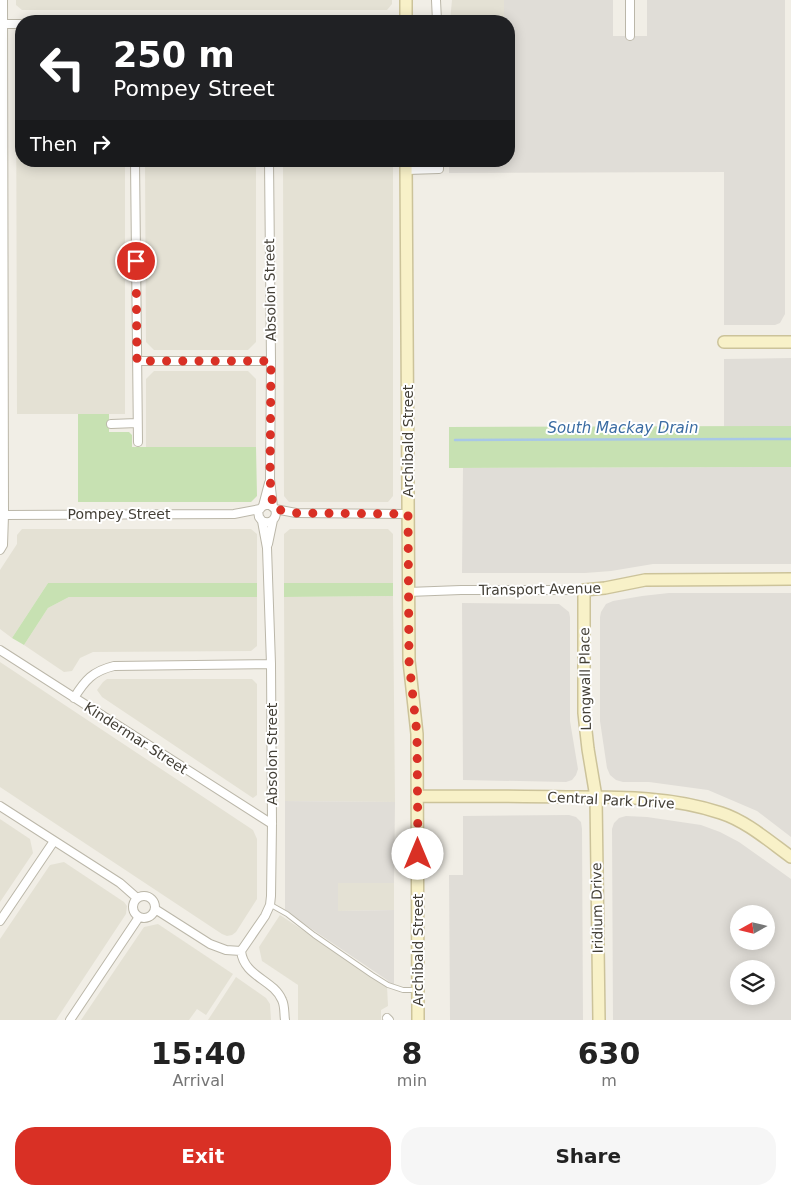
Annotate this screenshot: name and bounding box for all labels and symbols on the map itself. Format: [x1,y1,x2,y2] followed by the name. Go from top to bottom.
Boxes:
[261,238,279,341] street label: Absolon Street
[115,240,157,282] pin
[400,384,416,497] street label: Archibald Street
[548,419,698,437] water label: South Mackay Drain
[68,506,171,522] street label: Pompey Street
[478,580,601,598] street label: Transport Avenue
[576,627,594,731] street label: Longwall Place
[81,699,191,778] street label: Kindermar Street
[264,702,280,805] street label: Absolon Street
[547,789,675,811] street label: Central Park Drive
[391,827,443,879] position arrow
[588,862,606,954] street label: Iridium Drive
[410,893,426,1006] street label: Archibald Street
[730,905,775,950] north arrow

